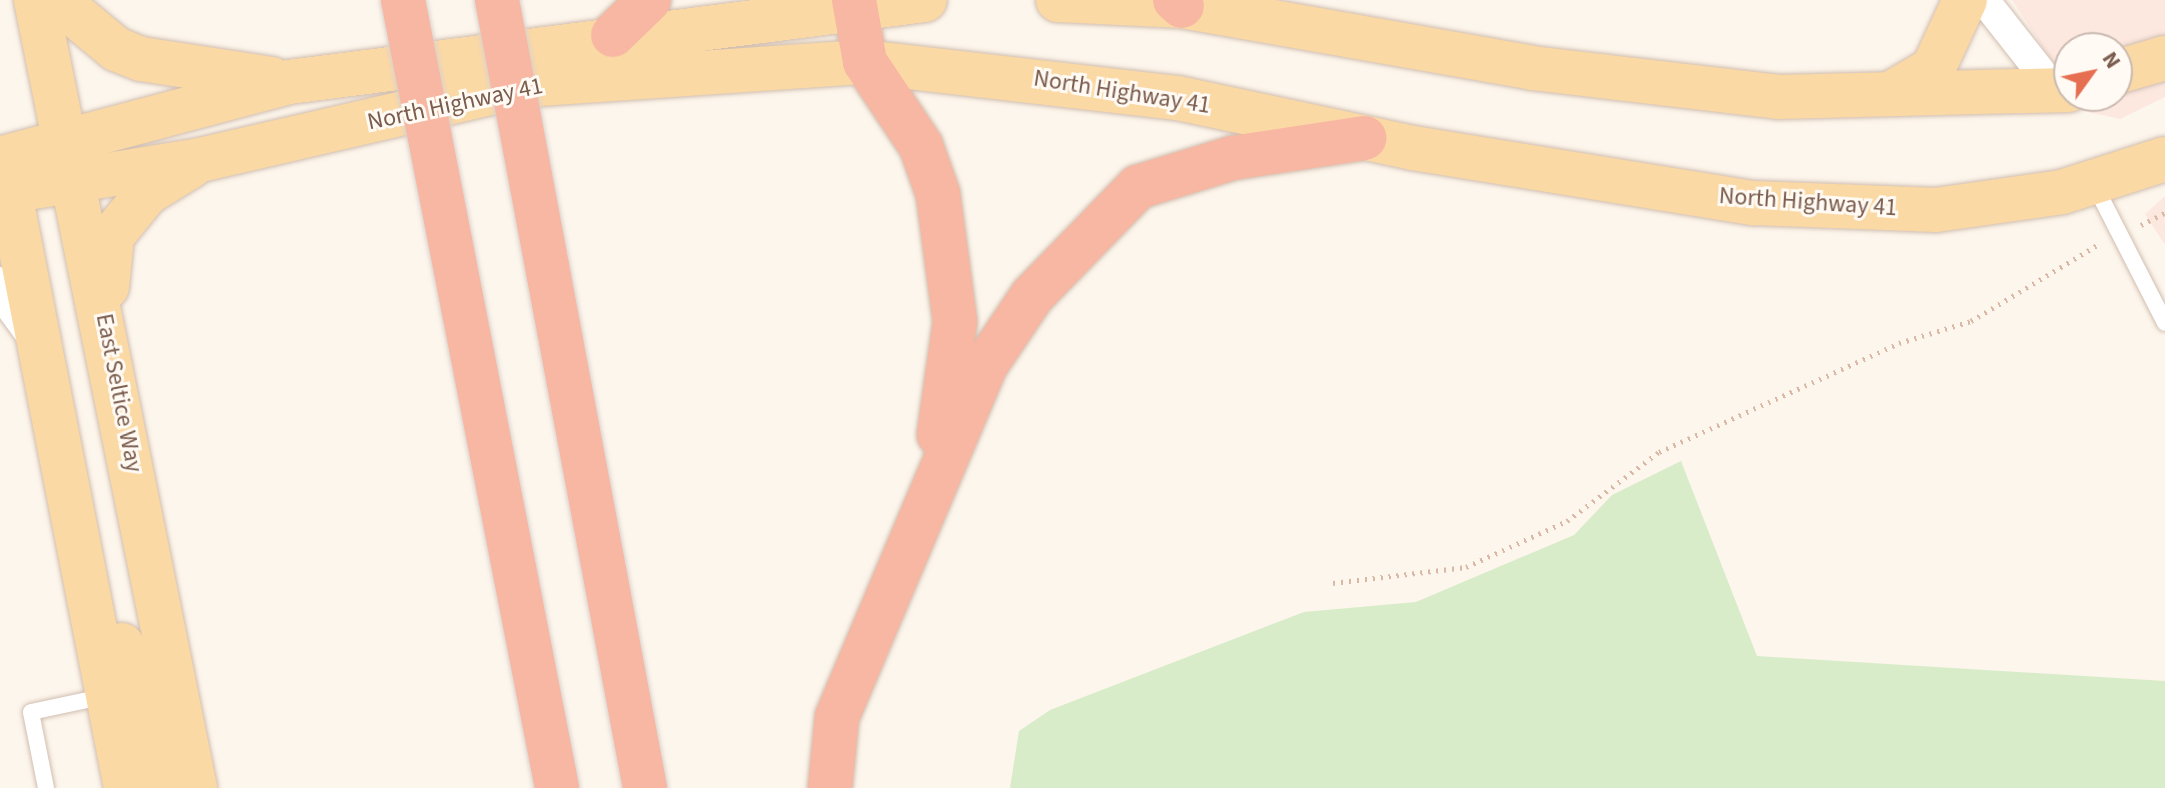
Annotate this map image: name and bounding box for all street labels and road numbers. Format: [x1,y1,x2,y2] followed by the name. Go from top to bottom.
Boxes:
[1032,64,1212,120] street label: North Highway 41
[365,71,545,137] street label: North Highway 41
[1718,181,1898,223] street label: North Highway 41
[90,311,148,475] street label: East Seltice Way

